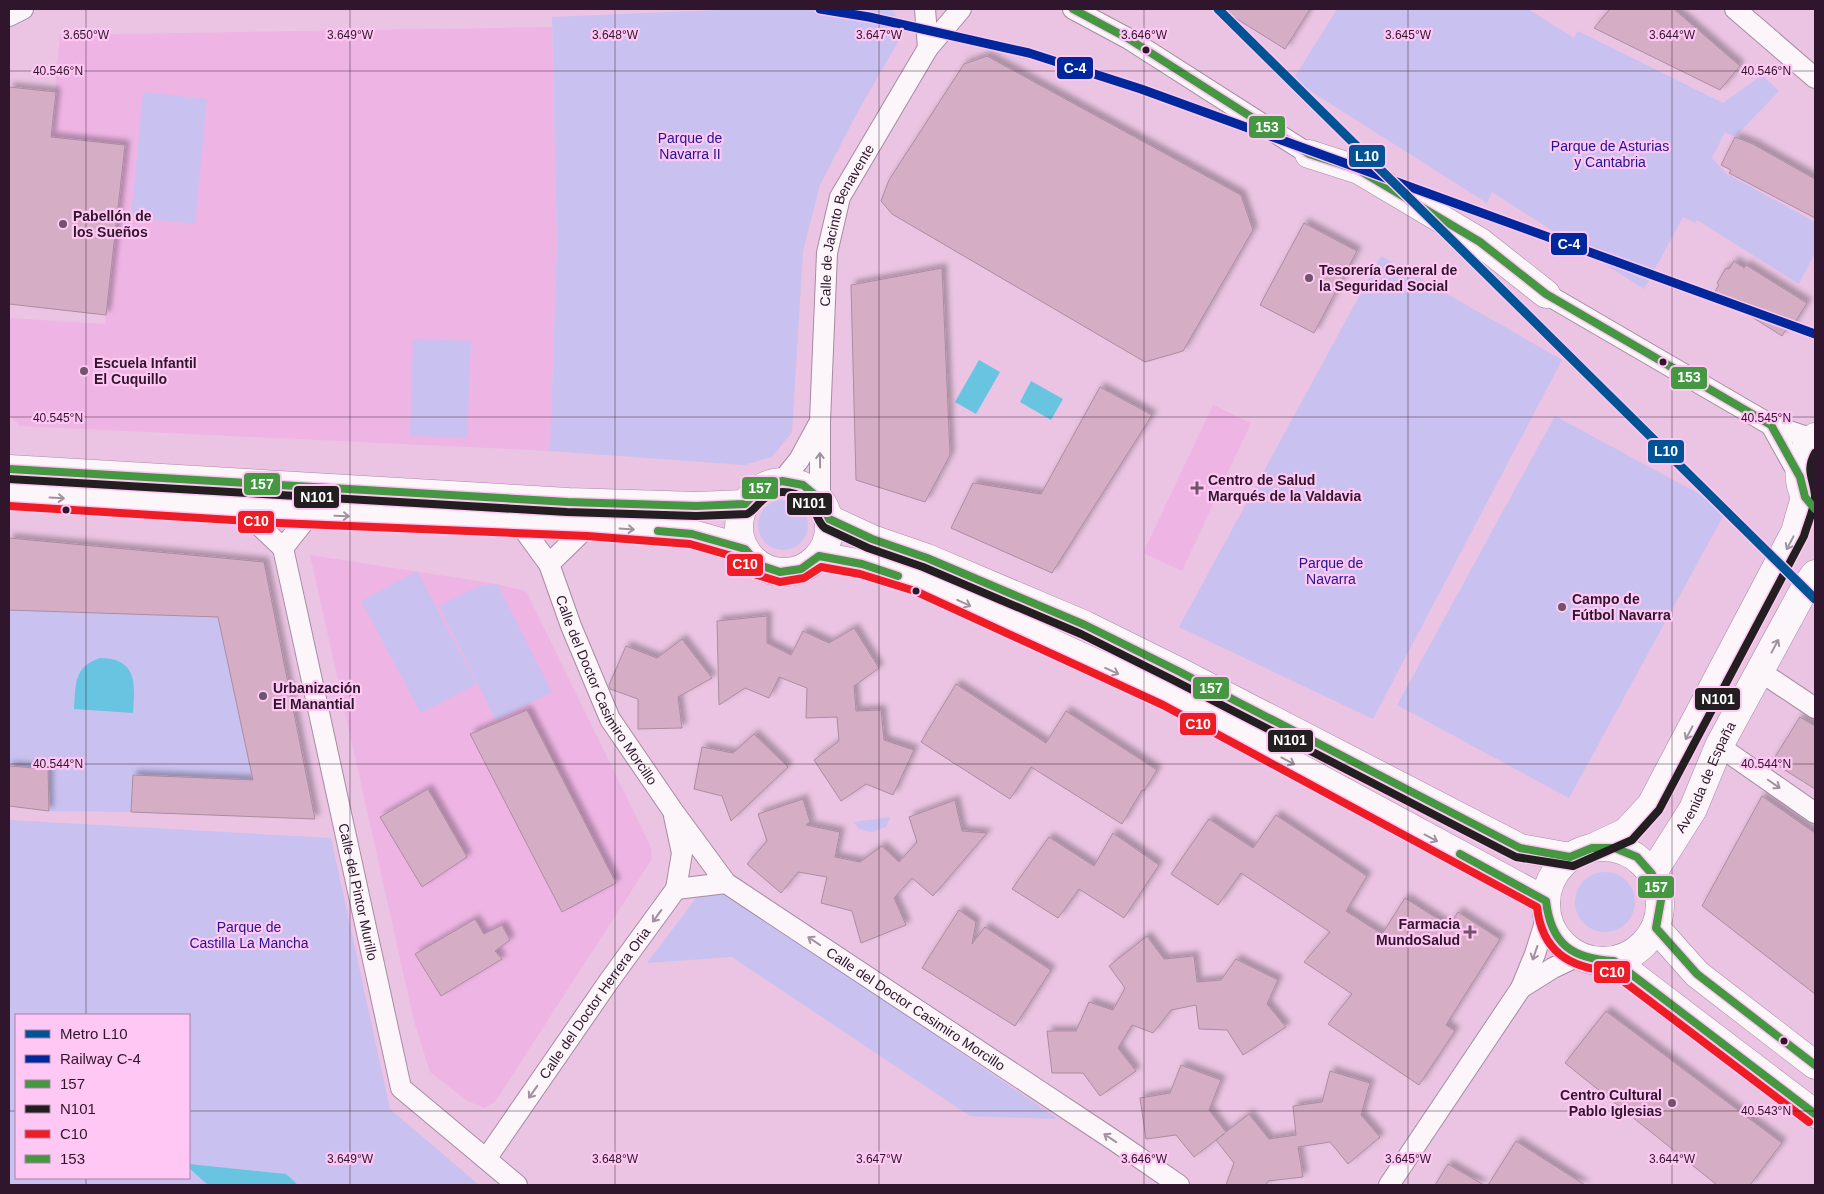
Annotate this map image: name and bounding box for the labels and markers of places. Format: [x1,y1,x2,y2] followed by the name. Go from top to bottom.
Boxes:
[1141,45,1151,55] unlabelled marker
[73,208,152,240] place label: Pabellón de los Sueños
[57,218,69,230] marker: Pabellón de los Sueños
[1319,262,1457,294] place label: Tesorería General de la Seguridad Social
[1303,272,1315,284] marker: Tesorería General de la Seguridad Social
[94,355,197,387] place label: Escuela Infantil El Cuquillo
[1658,357,1668,367] unlabelled marker
[78,365,90,377] marker: Escuela Infantil El Cuquillo
[1208,472,1362,504] place label: Centro de Salud Marqués de la Valdavia
[1190,481,1204,495] marker: Centro de Salud Marqués de la Valdavia
[61,505,71,515] unlabelled marker
[911,586,921,596] unlabelled marker
[1572,591,1671,623] place label: Campo de Fútbol Navarra
[1556,601,1568,613] marker: Campo de Fútbol Navarra
[273,680,361,712] place label: Urbanización El Manantial
[257,690,269,702] marker: Urbanización El Manantial
[1376,916,1460,948] place label: Farmacia MundoSalud
[1464,926,1476,938] marker: Farmacia MundoSalud
[1779,1036,1789,1046] unlabelled marker
[1560,1087,1662,1119] place label: Centro Cultural Pablo Iglesias
[1666,1097,1678,1109] marker: Centro Cultural Pablo Iglesias

